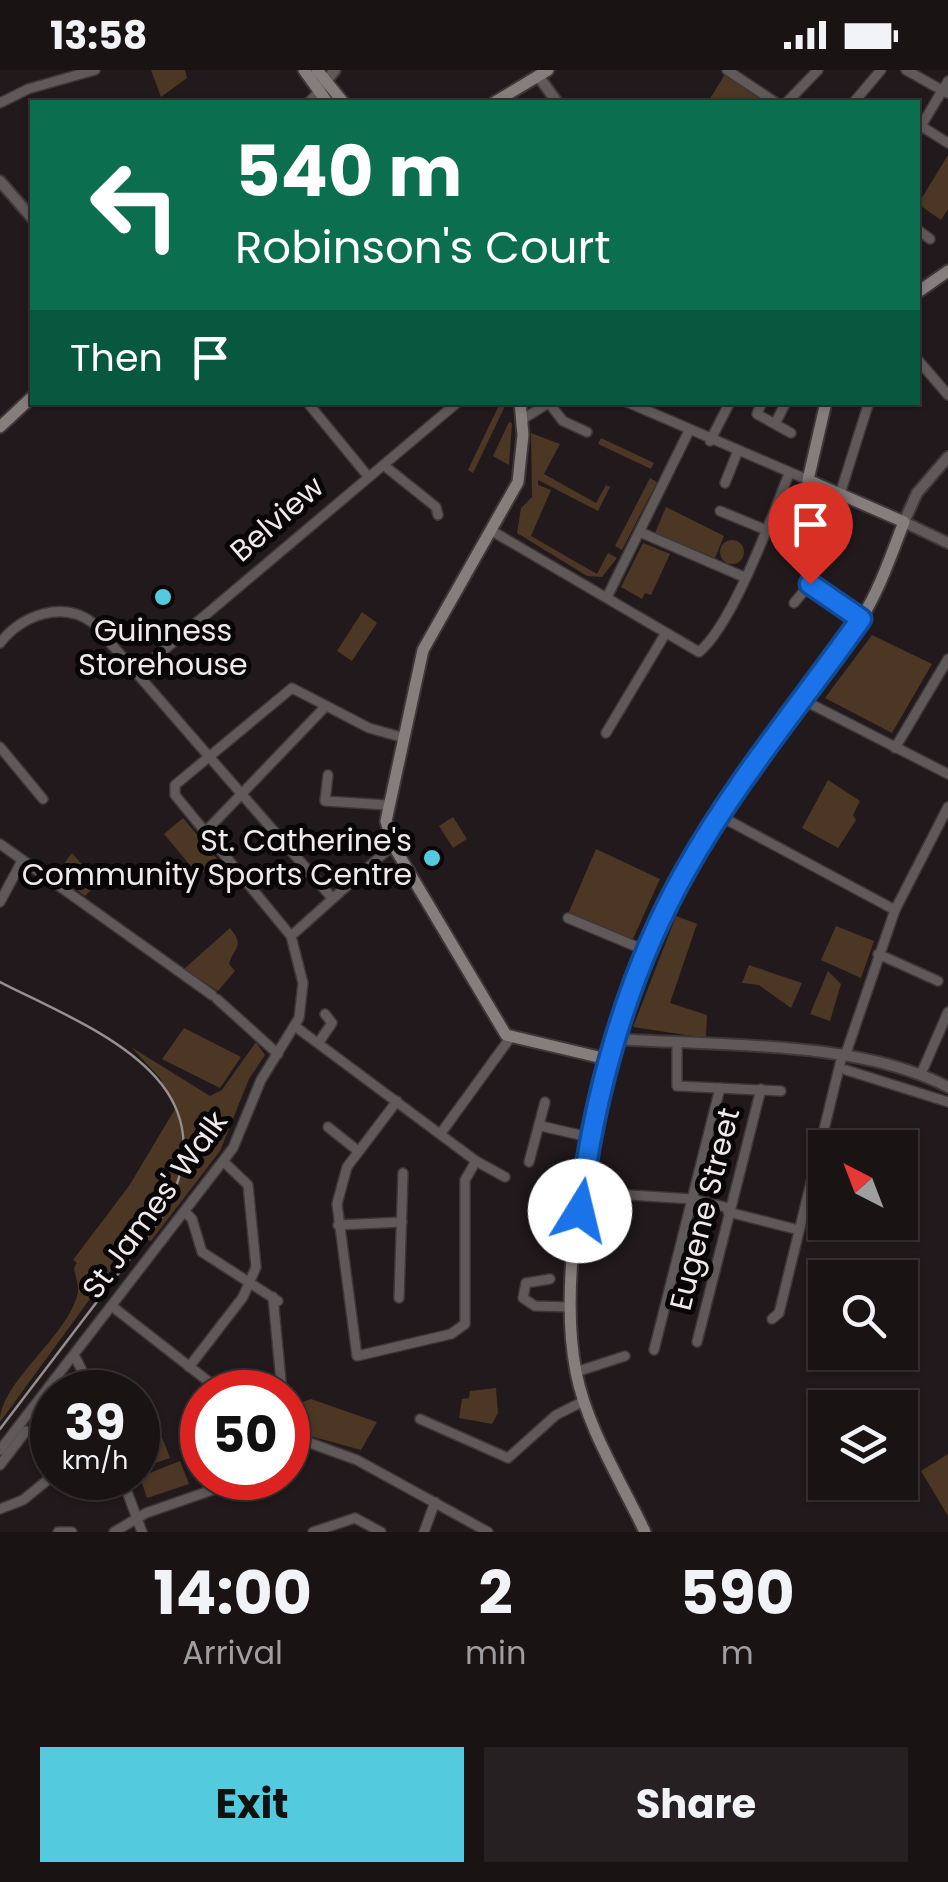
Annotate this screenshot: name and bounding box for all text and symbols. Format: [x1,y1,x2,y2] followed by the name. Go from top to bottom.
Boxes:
[50,9,147,62] text: 13:58
[235,122,463,221] text: 540 m
[70,140,200,270] icon: left
[235,216,611,279] text: Robinson's Court
[183,330,238,385] icon: arrive
[70,331,163,384] text: Then
[220,465,333,572] street label: Belview
[768,482,853,585] pin
[783,497,838,552] icon: arrive
[152,586,174,608] marker: Guinness Storehouse
[78,609,248,686] place label: Guinness Storehouse
[22,819,412,896] place label: St. Catherine's Community Sports Centre
[421,847,443,869] marker: St. Catherine's Community Sports Centre
[72,1101,238,1308] street label: St James' Walk
[659,1103,750,1315] street label: Eugene Street
[808,1130,918,1240] north arrow
[808,1130,918,1500] map controls
[528,1159,632,1263] position arrow
[808,1260,918,1370] button: search
[180,1370,310,1500] speed limit sign: 50
[65,1387,126,1458] text: 39
[808,1390,918,1500] button: layers
[62,1443,128,1478] text: km/h
[153,1551,312,1635] text: 14:00
[479,1551,513,1635] text: 2
[680,1551,795,1635] text: 590
[182,1630,283,1675] text: Arrival
[465,1630,526,1675] text: min
[721,1630,754,1675] text: m
[40,1747,464,1862] button: Exit
[484,1747,908,1862] button: Share

